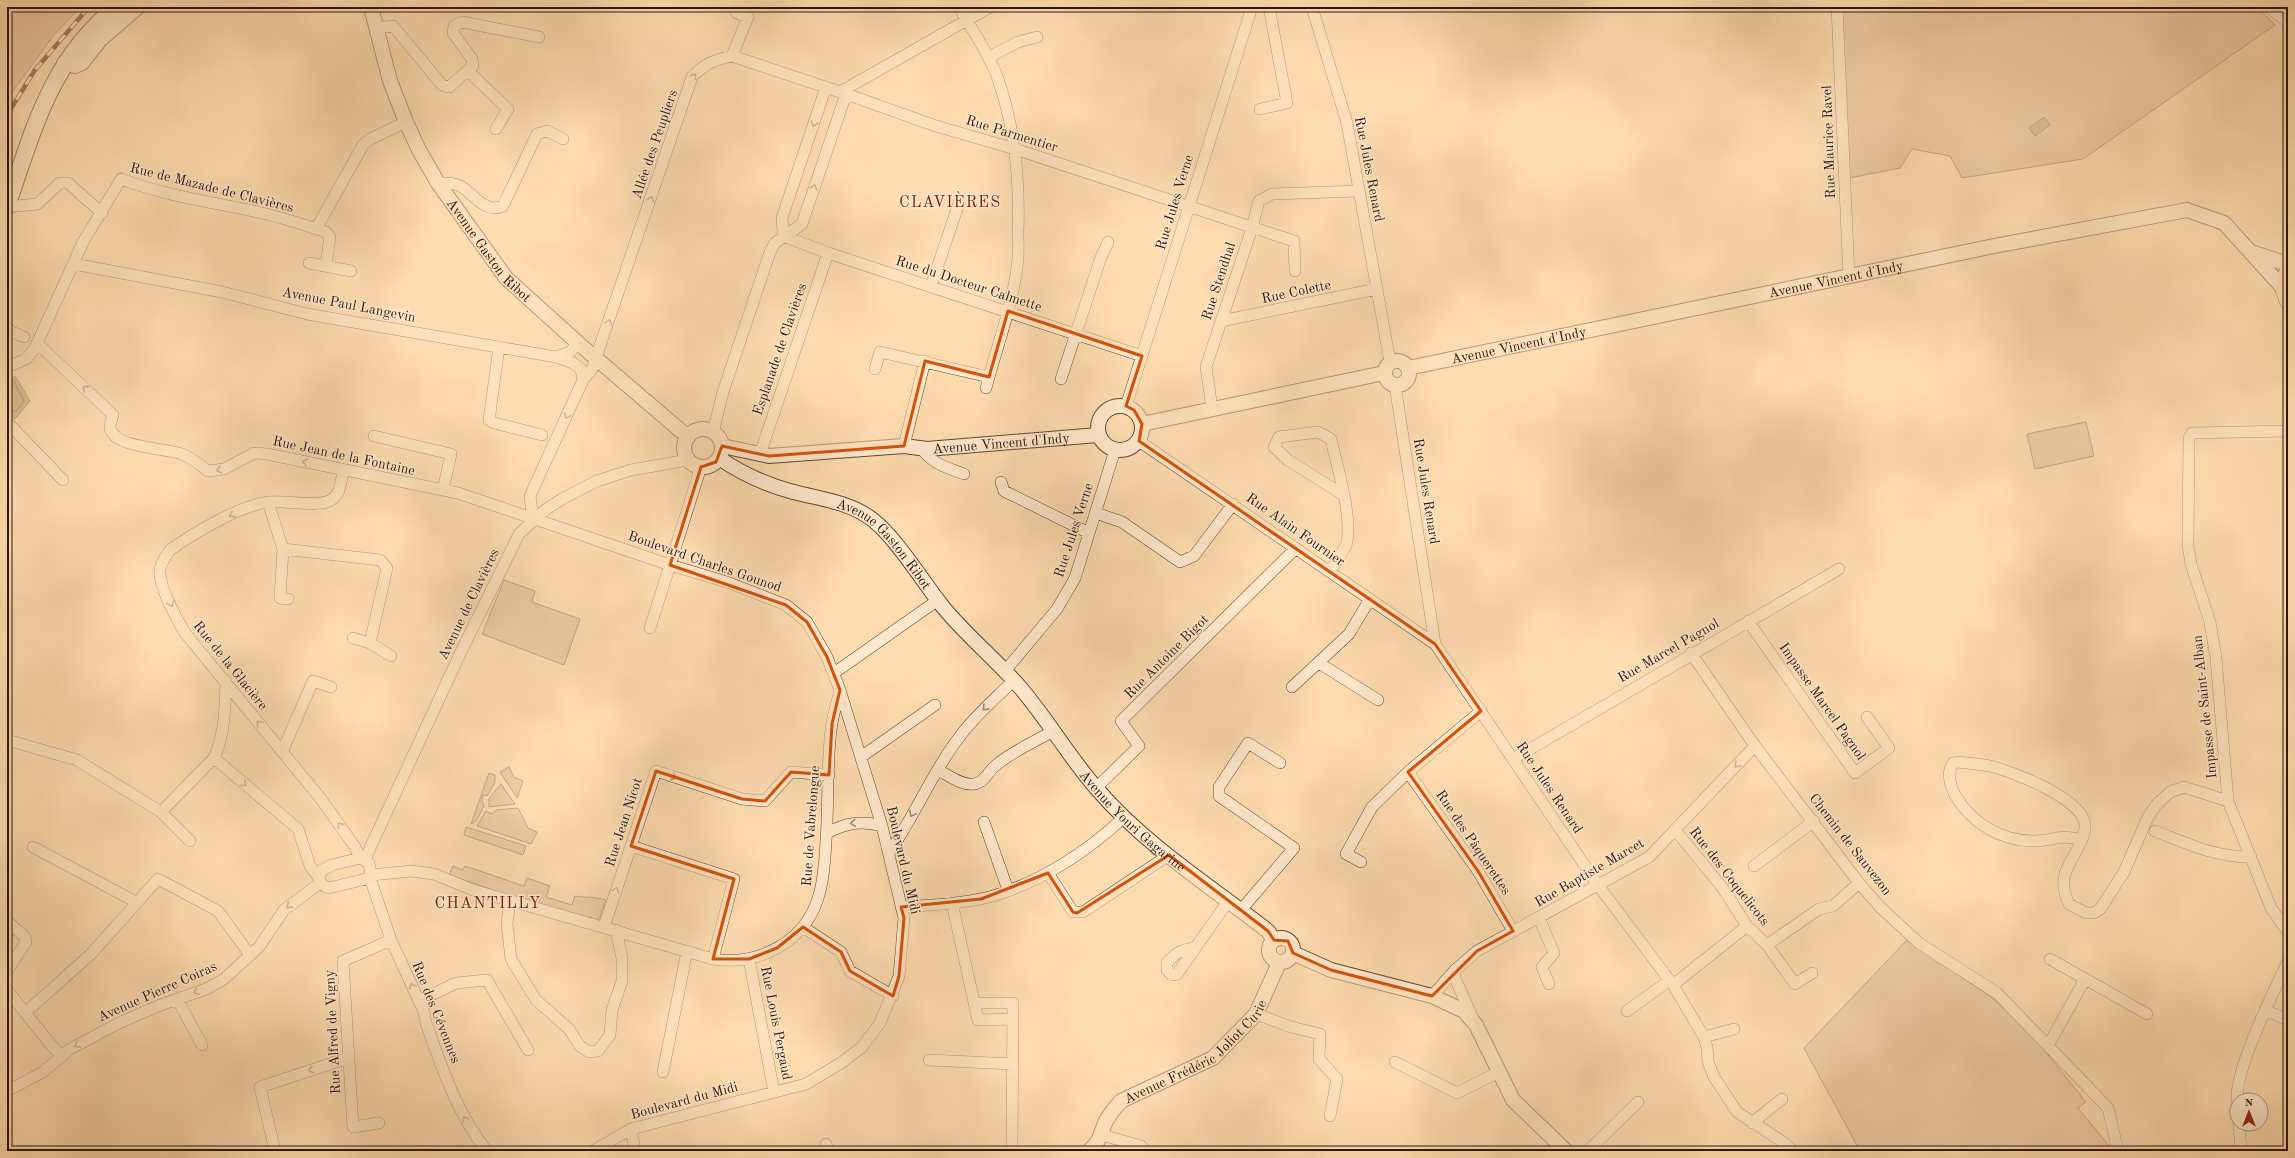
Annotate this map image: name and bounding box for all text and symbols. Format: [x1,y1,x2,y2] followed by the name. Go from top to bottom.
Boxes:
[689,74,696,81] one-way arrow
[1820,85,1838,199] street label: Rue Maurice Ravel
[630,88,680,201] street label: Allée des Peupliers
[964,113,1060,155] street label: Rue Parmentier
[1352,115,1386,223] street label: Rue Jules Renard
[810,120,819,127] one-way arrow
[1154,153,1196,252] street label: Rue Jules Verne
[128,161,295,215] street label: Rue de Mazade de Clavières
[810,184,818,191] one-way arrow
[899,191,1001,211] district label: CLAVIÈRES
[646,195,655,202] one-way arrow
[444,196,534,305] street label: Avenue Gaston Ribot
[1200,240,1238,322] street label: Rue Stendhal
[894,254,1044,314] street label: Rue du Docteur Calmette
[1767,259,1905,301] street label: Avenue Vincent d'Indy
[1260,278,1332,306] street label: Rue Colette
[751,281,809,417] street label: Esplanade de Clavières
[281,285,417,325] street label: Avenue Paul Langevin
[604,318,612,325] one-way arrow
[1450,325,1588,367] street label: Avenue Vincent d'Indy
[82,385,89,392] one-way arrow
[564,411,572,419] one-way arrow
[932,431,1071,457] street label: Avenue Vincent d'Indy
[271,434,416,478] street label: Rue Jean de la Fontaine
[1411,437,1441,545] street label: Rue Jules Renard
[301,458,308,466] one-way arrow
[216,466,222,474] one-way arrow
[1052,481,1096,579] street label: Rue Jules Verne
[1244,491,1347,569] street label: Rue Alain Fournier
[835,497,933,592] street label: Avenue Gaston Ribot
[228,510,236,517] one-way arrow
[626,529,783,595] street label: Boulevard Charles Gounod
[436,547,502,662] street label: Avenue de Clavières
[166,600,174,608] one-way arrow
[1122,612,1211,701] street label: Rue Antoine Bigot
[1616,616,1722,685] street label: Rue Marcel Pagnol
[190,619,270,713] street label: Rue de la Glacière
[2190,634,2219,779] street label: Impasse de Saint-Alban
[1776,640,1868,763] street label: Impasse Marcel Pagnol
[982,703,990,711] one-way arrow
[257,721,264,728] one-way arrow
[1513,739,1585,836] street label: Rue Jules Renard
[1734,761,1741,768] one-way arrow
[800,765,822,887] street label: Rue de Vabrelongue
[1076,768,1188,875] street label: Avenue Youri Gagarine
[670,772,677,781] one-way arrow
[603,776,645,869] street label: Rue Jean Nicot
[239,779,247,786] one-way arrow
[1433,788,1513,897] street label: Rue des Pâquerettes
[1806,791,1894,898] street label: Chemin de Sauvezon
[884,805,922,916] street label: Boulevard du Midi
[910,810,917,818] one-way arrow
[850,819,857,828] one-way arrow
[337,822,345,829] one-way arrow
[1687,825,1772,928] street label: Rue des Coquelicots
[1533,836,1647,910] street label: Rue Baptiste Marcet
[611,886,620,893] one-way arrow
[435,896,541,912] district label: CHANTILLY
[287,902,294,909] one-way arrow
[96,959,219,1025] street label: Avenue Pierre Coiras
[409,960,463,1065] street label: Rue des Cévennes
[758,965,794,1081] street label: Rue Louis Pergaud
[323,969,343,1095] street label: Rue Alfred de Vigny
[409,982,417,990] one-way arrow
[192,988,199,996] one-way arrow
[1122,998,1269,1107] street label: Avenue Frédéric Joliot Curie
[74,1041,81,1048] one-way arrow
[308,1065,315,1074] one-way arrow
[629,1080,740,1122] street label: Boulevard du Midi
[2229,1092,2269,1132] north arrow
[2245,1098,2254,1109] text: N
[462,1116,470,1123] one-way arrow

